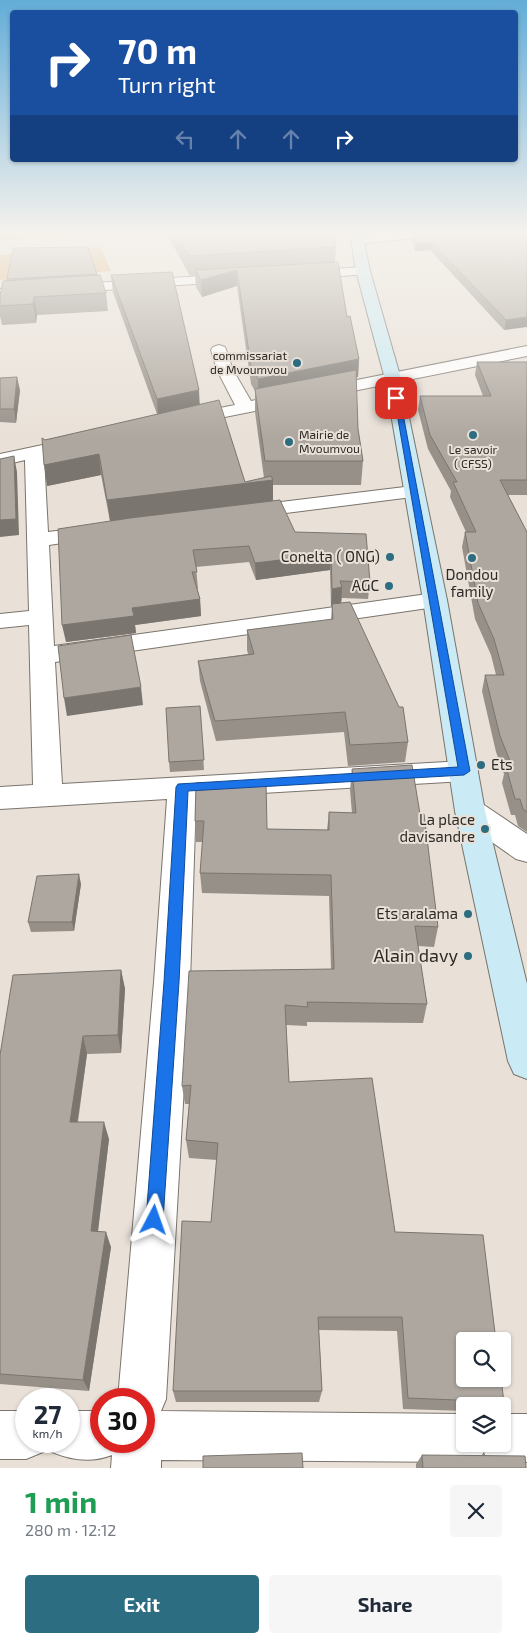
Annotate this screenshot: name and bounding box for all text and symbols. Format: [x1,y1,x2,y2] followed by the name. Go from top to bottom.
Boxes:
[118,29,197,71] text: 70 m
[35,30,100,95] icon: right
[118,71,216,97] text: Turn right
[171,125,199,153] icon: left
[224,125,252,153] icon: ahead
[277,125,305,153] icon: ahead
[330,125,358,153] icon: right
[210,348,287,376] place label: commissariat de Mvoumvou
[291,357,303,369] marker: commissariat de Mvoumvou
[375,377,417,419] pin
[382,384,410,412] icon: arrive
[299,427,360,455] place label: Mairie de Mvoumvou
[467,429,479,441] marker: Le savoir ( CFSS)
[283,436,295,448] marker: Mairie de Mvoumvou
[449,442,498,470] place label: Le savoir ( CFSS)
[281,547,380,565] place label: Conelta ( ONG)
[384,551,396,563] marker: Conelta ( ONG)
[466,552,478,564] marker: Dondou family
[446,565,498,600] place label: Dondou family
[352,576,379,594] place label: AGC
[383,580,395,592] marker: AGC
[491,755,513,773] place label: Ets
[475,759,487,771] marker: Ets
[399,810,475,845] place label: La place davisandre
[479,823,491,835] marker: La place davisandre
[376,904,458,922] place label: Ets aralama
[462,908,474,920] marker: Ets aralama
[373,944,458,966] place label: Alain davy
[462,950,474,962] marker: Alain davy
[127,1193,179,1245] position arrow
[456,1332,511,1452] map controls
[456,1332,511,1387] button: search
[90,1388,155,1453] speed limit sign: 30
[456,1397,511,1452] button: layers
[34,1399,61,1429] text: 27
[33,1426,62,1440] text: km/h
[25,1483,97,1519] text: 1 min
[450,1485,502,1537] button: close
[25,1520,116,1539] text: 280 m · 12:12
[25,1575,259,1633] button: Exit
[269,1575,502,1633] button: Share

